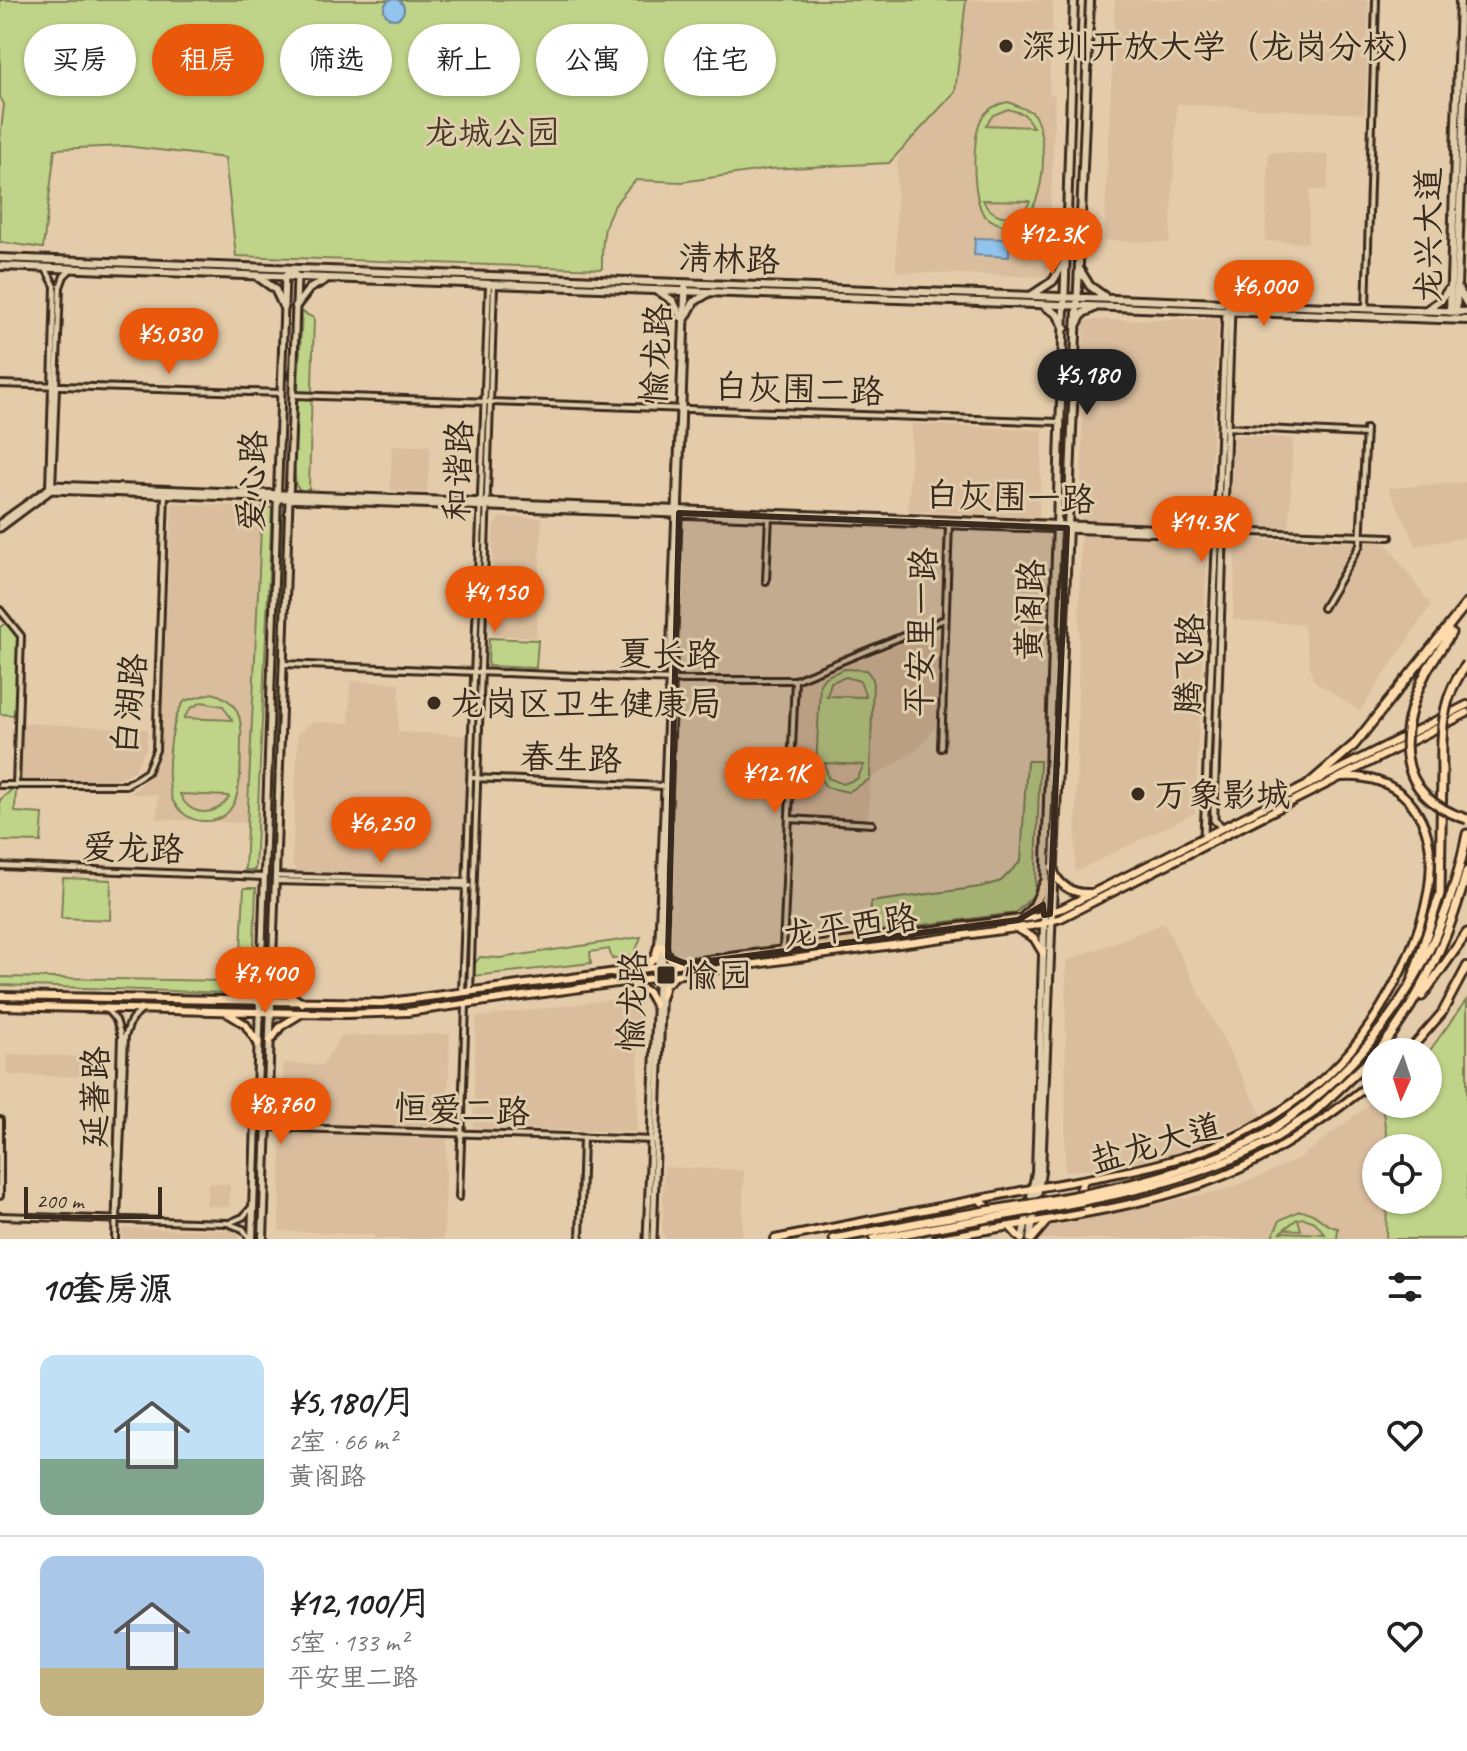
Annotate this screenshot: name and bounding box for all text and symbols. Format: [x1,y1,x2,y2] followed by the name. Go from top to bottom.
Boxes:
[24,24,136,96] chip: 买房
[152,24,264,96] chip: 租房
[280,24,392,96] chip: 筛选
[408,24,520,96] chip: 新上
[536,24,648,96] chip: 公寓
[664,24,776,96] chip: 住宅
[1022,25,1430,68] place label: 深圳开放大学（龙岗分校）
[997,37,1015,55] marker: 深圳开放大学（龙岗分校）
[424,111,560,154] park label: 龙城公园
[1407,167,1450,303] street label: 龙兴大道
[987,208,1117,276] pin: ¥12.3K
[1019,217,1085,250] text: ¥12.3K
[677,236,781,282] street label: 清林路
[1199,260,1329,328] pin: ¥6,000
[1232,269,1296,302] text: ¥6,000
[632,302,680,406] street label: 愉龙路
[104,308,234,376] pin: ¥5,030
[137,317,201,350] text: ¥5,030
[1022,349,1152,417] pin: ¥5,180
[1055,358,1119,391] text: ¥5,180
[713,365,885,413] street label: 白灰围二路
[435,419,481,523] street label: 和谐路
[229,429,275,533] street label: 爱心路
[924,473,1096,521] street label: 白灰围一路
[1137,496,1267,564] pin: ¥14.3K
[1169,505,1235,538] text: ¥14.3K
[897,546,945,718] street label: 平安里一路
[1007,558,1053,662] street label: 黄阁路
[430,566,560,634] pin: ¥4,150
[463,575,527,608] text: ¥4,150
[1166,612,1212,716] street label: 腾飞路
[618,632,720,676] street label: 夏长路
[102,651,156,757] street label: 白湖路
[450,682,722,725] place label: 龙岗区卫生健康局
[425,694,443,712] marker: 龙岗区卫生健康局
[519,735,623,781] street label: 春生路
[710,747,840,815] pin: ¥12.1K
[742,756,808,789] text: ¥12.1K
[1154,773,1290,816] place label: 万象影城
[1129,785,1147,803] marker: 万象影城
[316,797,446,865] pin: ¥6,250
[349,806,413,839] text: ¥6,250
[81,825,185,871] street label: 爱龙路
[780,895,920,957] street label: 龙平西路
[200,947,330,1015] pin: ¥7,400
[609,949,655,1053] street label: 愉龙路
[684,954,752,997] place label: 愉园
[233,956,297,989] text: ¥7,400
[655,964,677,986] marker: 愉园
[1362,1038,1442,1118] north arrow
[1362,1038,1442,1214] map controls
[73,1046,117,1148] street label: 延著路
[216,1078,346,1146] pin: ¥8,760
[393,1086,531,1134] street label: 恒爱二路
[249,1087,313,1120] text: ¥8,760
[1085,1104,1227,1182] street label: 盐龙大道
[1362,1134,1442,1214] button: locate
[24,1183,162,1219] scale bar
[36,1187,83,1215] text: 200 m
[1383,1265,1427,1309] icon: filters
[40,1267,173,1310] text: 10套房源
[288,1380,416,1423] text: ¥5,180/月
[104,1387,200,1483] icon: home
[1383,1413,1427,1457] icon: heart
[288,1425,396,1458] text: 2室 · 66 m²
[288,1460,366,1493] text: 黄阁路
[288,1581,432,1624] text: ¥12,100/月
[104,1588,200,1684] icon: home
[1383,1614,1427,1658] icon: heart
[288,1626,407,1659] text: 5室 · 133 m²
[288,1661,418,1694] text: 平安里二路

